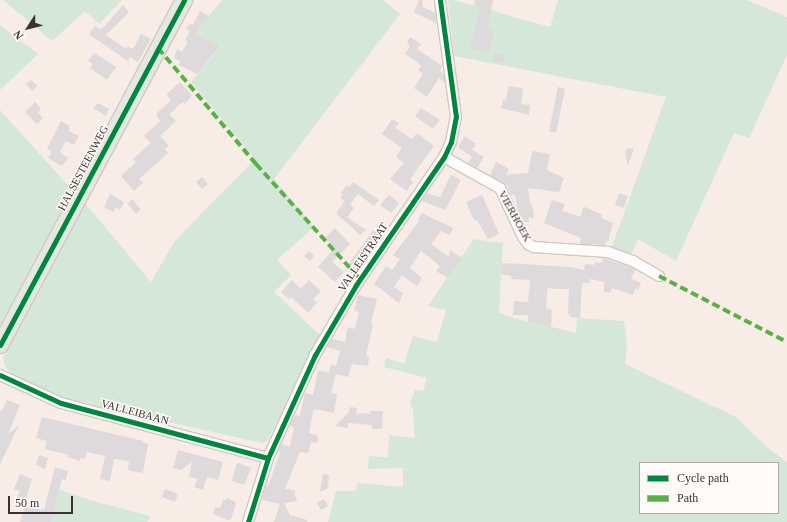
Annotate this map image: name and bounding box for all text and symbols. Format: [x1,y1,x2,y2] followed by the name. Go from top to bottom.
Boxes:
[8,8,48,48] north arrow
[11,28,25,42] text: N
[55,123,111,213] street label: HALSESTEENWEG
[496,188,534,244] street label: VIERHOEK
[335,220,391,294] street label: VALLEISTRAAT
[100,397,170,427] street label: VALLEIBAAN
[639,462,779,514] legend
[677,471,729,485] text: Cycle path
[10,488,75,514] scale bar
[677,491,698,505] text: Path
[15,496,39,510] text: 50 m

